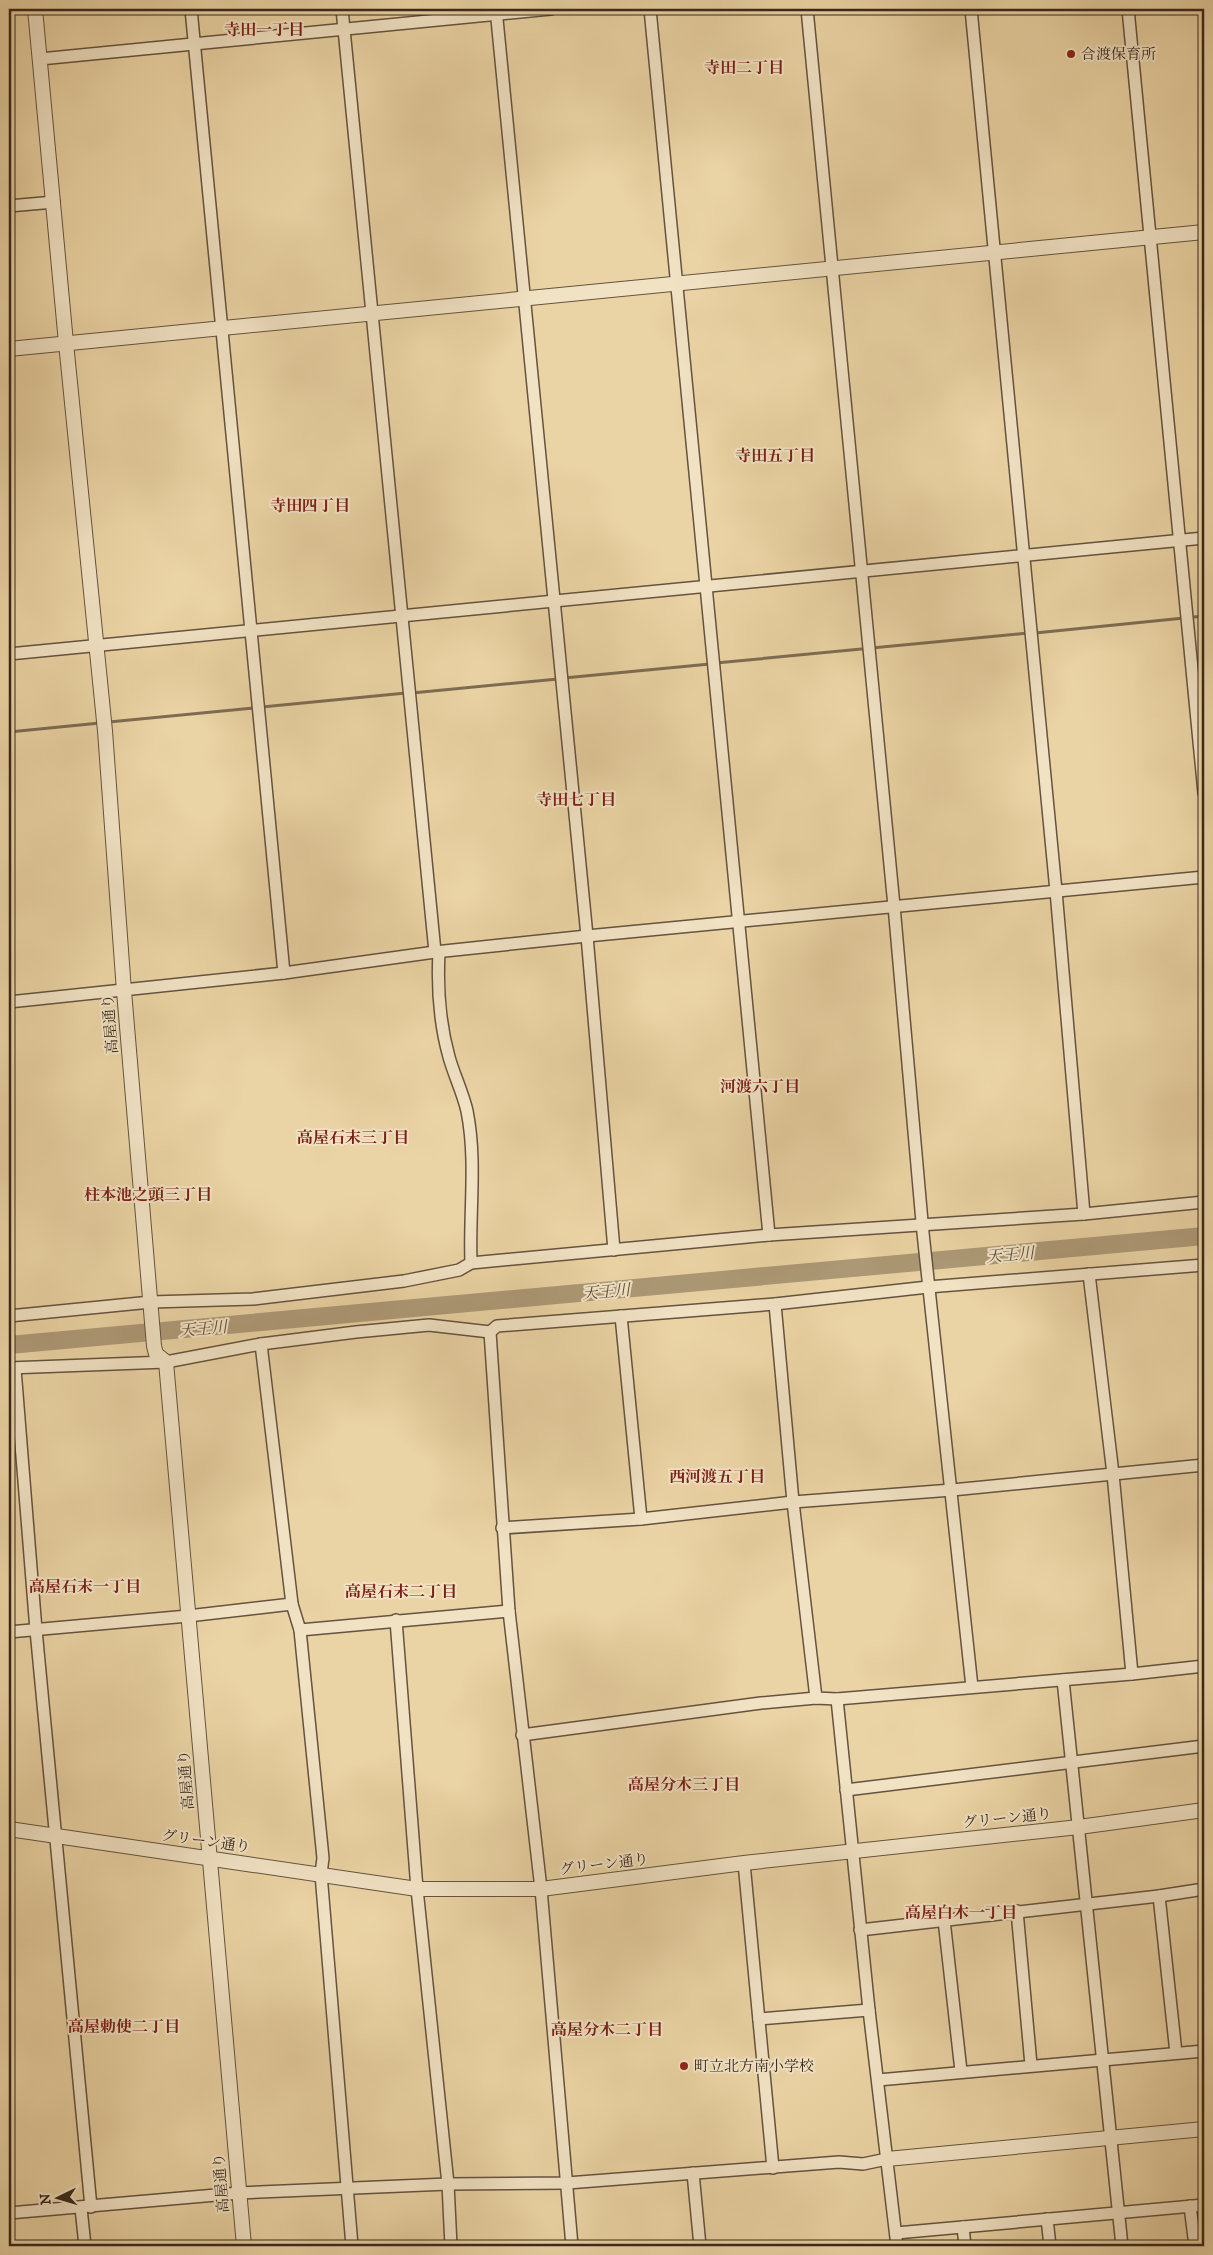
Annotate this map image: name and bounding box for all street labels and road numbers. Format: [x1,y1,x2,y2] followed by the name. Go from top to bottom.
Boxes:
[98,993,123,1055] street label: 高屋通り
[174,1749,199,1811] street label: 高屋通り
[961,1804,1053,1833] street label: グリーン通り
[160,1826,252,1857] street label: グリーン通り
[558,1850,650,1879] street label: グリーン通り
[209,2152,234,2214] street label: 高屋通り

